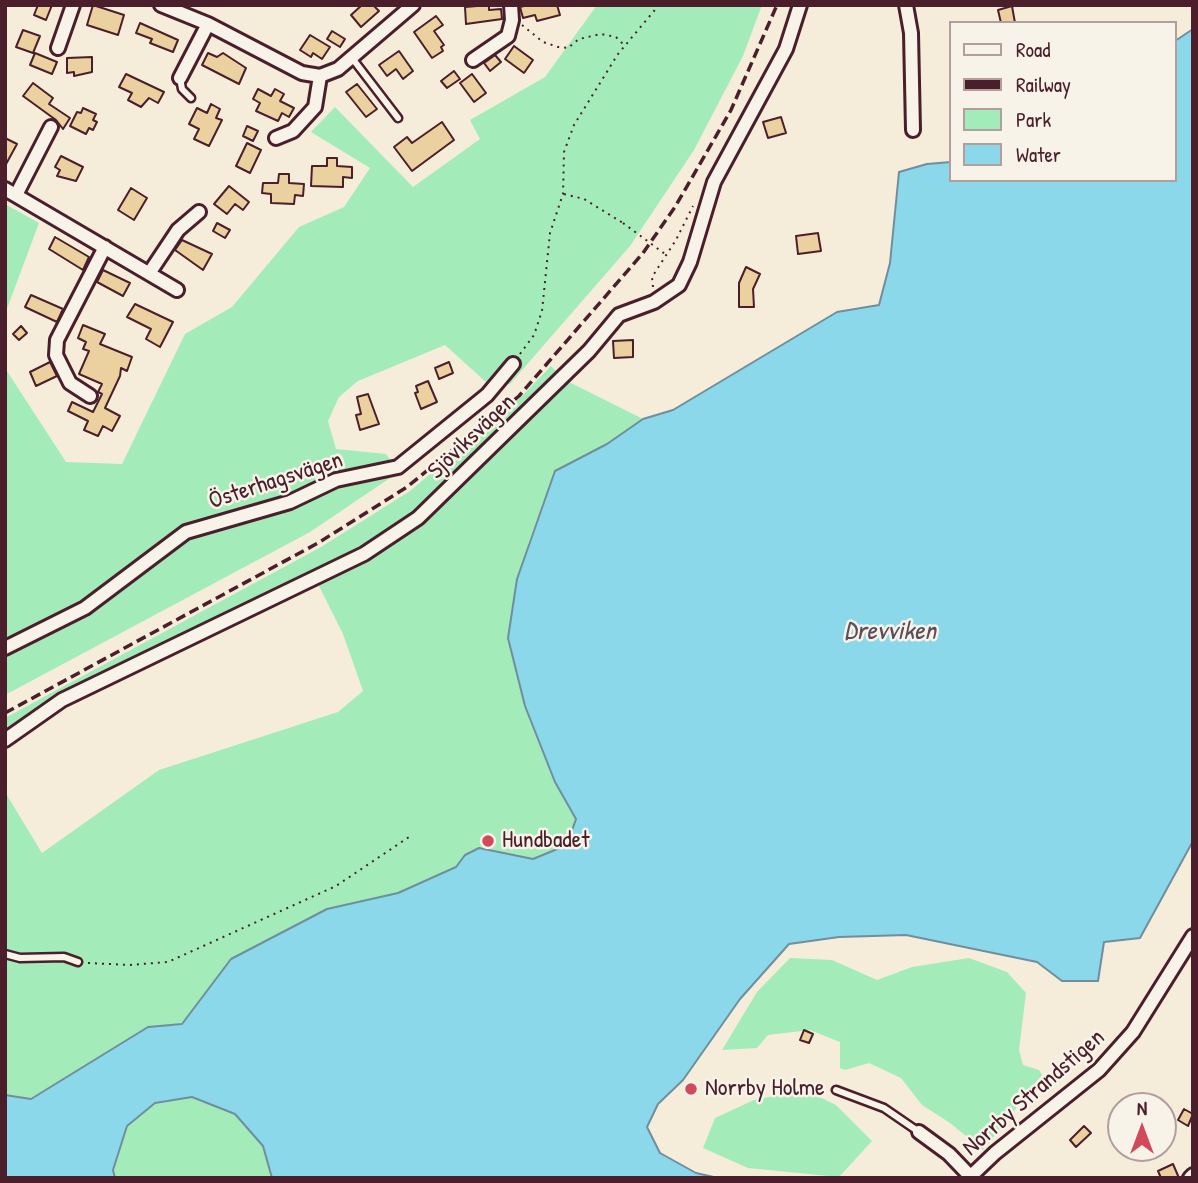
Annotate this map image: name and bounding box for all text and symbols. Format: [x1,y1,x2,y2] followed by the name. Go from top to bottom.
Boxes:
[950,21,1177,182] legend
[1016,35,1050,64] text: Road
[1016,70,1071,99] text: Railway
[1016,105,1051,134] text: Park
[1016,140,1061,169] text: Water
[422,388,522,486] street label: Sjöviksvägen
[205,446,347,516] street label: Österhagsvägen
[844,616,936,648] water label: Drevviken
[502,827,590,855] place label: Hundbadet
[480,833,496,849] marker: Hundbadet
[957,1024,1111,1162] street label: Norrby Strandstigen
[705,1075,825,1103] place label: Norrby Holme
[683,1081,699,1097] marker: Norrby Holme
[1107,1092,1177,1162] north arrow
[1137,1095,1147,1121] text: N

